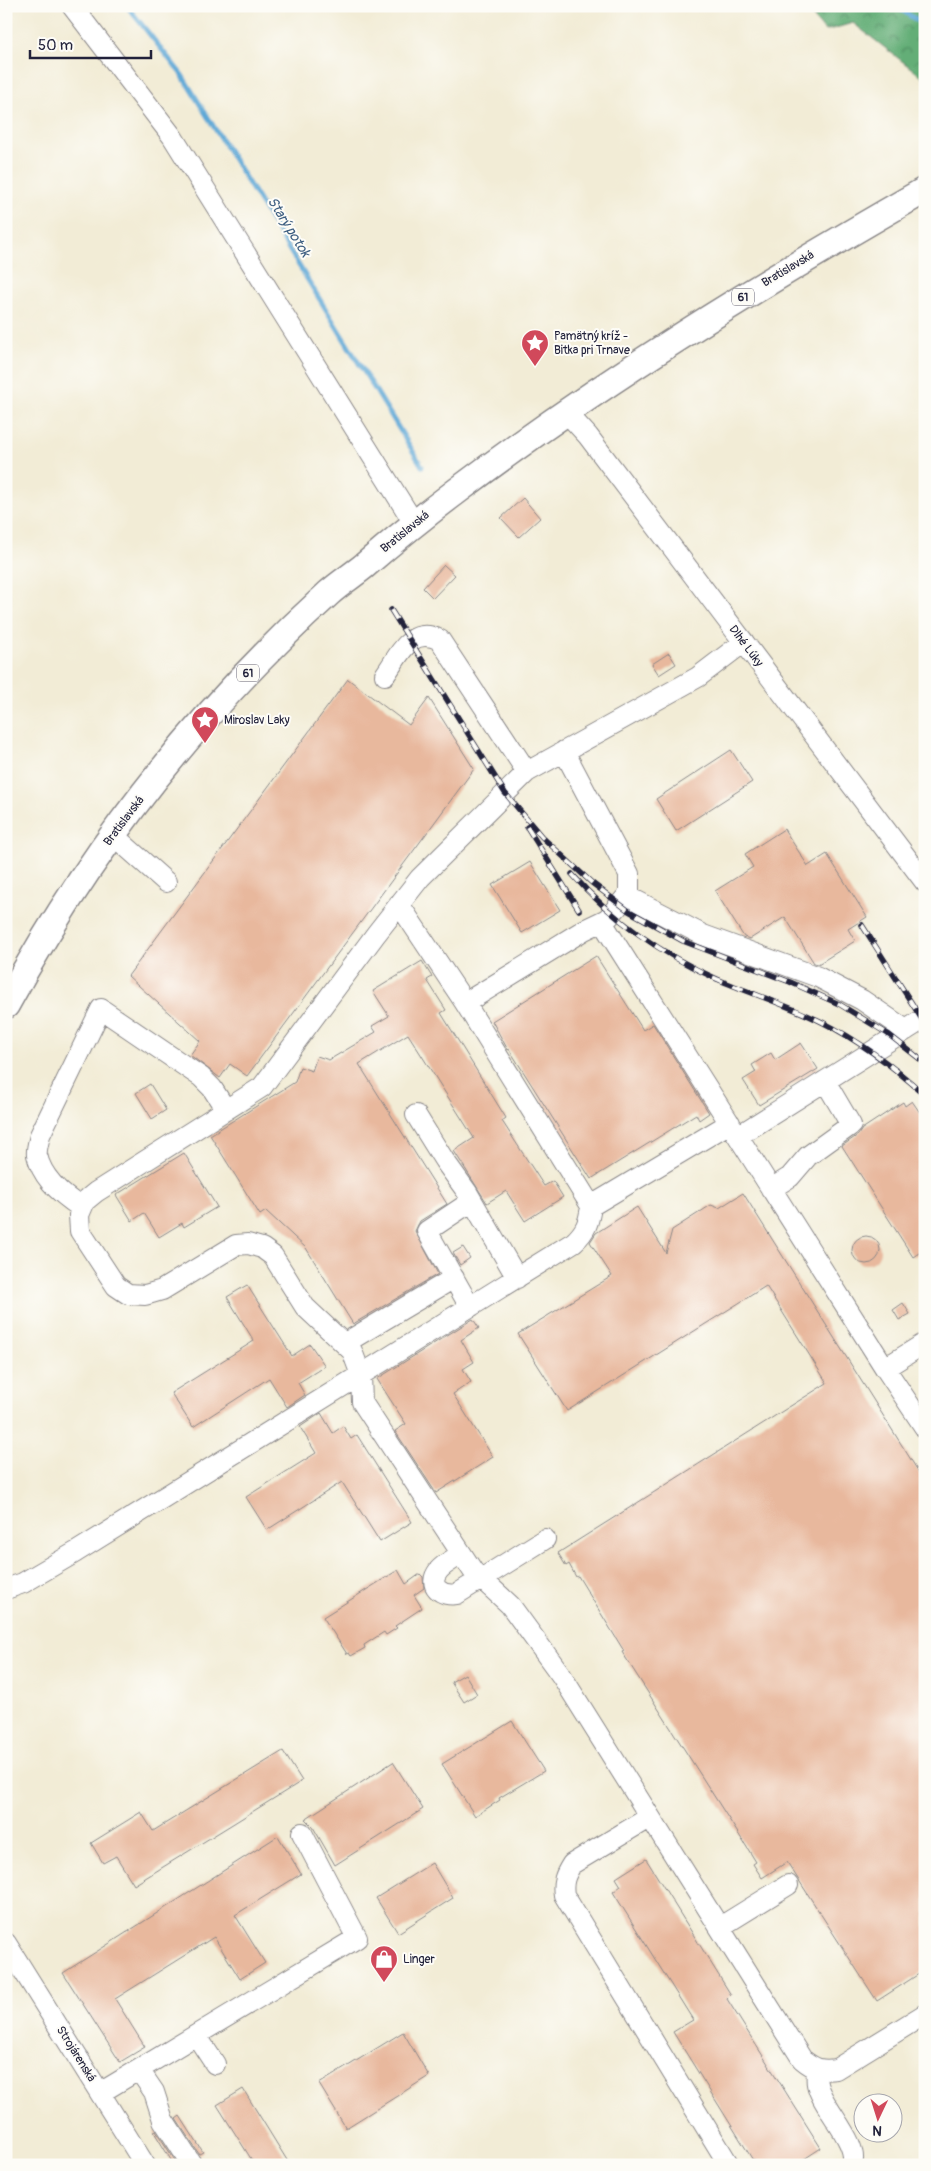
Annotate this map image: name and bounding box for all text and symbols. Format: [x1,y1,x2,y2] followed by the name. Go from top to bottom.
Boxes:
[30,28,151,60] scale bar
[38,36,73,55] text: 50 m
[264,194,315,261] water label: Starý potok
[759,247,817,290] street label: Bratislavská
[732,288,754,306] road number: 61
[520,328,550,367] place icon: Pamätný kríž - Bitka pri Trnave
[554,329,630,358] place label: Pamätný kríž - Bitka pri Trnave
[378,508,433,556] street label: Bratislavská
[726,622,766,670] street label: Dlhé Lúky
[237,664,259,681] road number: 61
[190,705,220,744] place icon: Miroslav Laky
[224,713,290,728] place label: Miroslav Laky
[100,793,148,849] street label: Bratislavská
[369,1944,399,1983] shop icon: Linger
[403,1952,436,1967] place label: Linger
[53,2023,99,2085] street label: Strojárenská
[854,2094,904,2144] north arrow
[872,2122,882,2139] text: N

